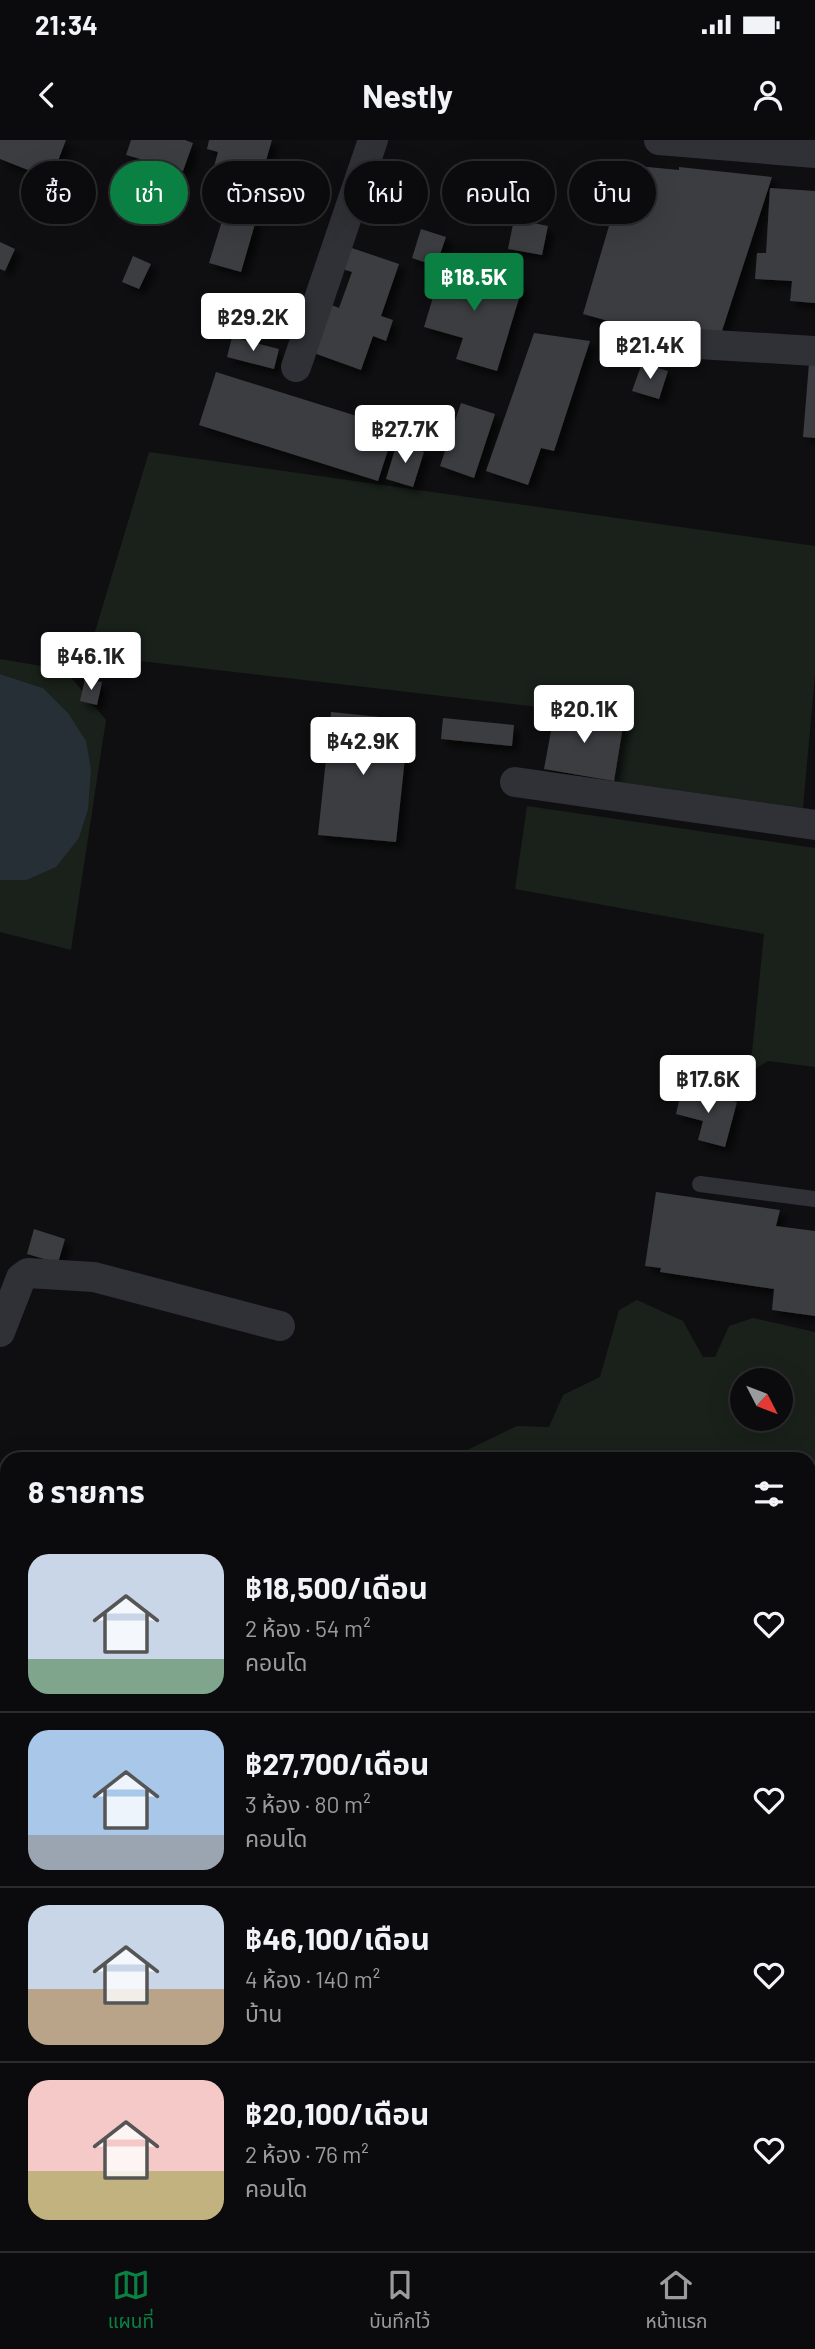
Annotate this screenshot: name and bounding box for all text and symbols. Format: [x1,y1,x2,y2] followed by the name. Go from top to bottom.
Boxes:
[35,9,98,40] text: 21:34
[28,76,66,114] icon: back
[362,76,453,114] text: Nestly
[749,76,787,114] icon: person
[21,161,96,224] chip: ซื้อ
[110,161,188,224] chip: เช่า
[202,161,330,224] chip: ตัวกรอง
[344,161,428,224] chip: ใหม่
[442,161,555,224] chip: คอนโด
[569,161,656,224] chip: บ้าน
[417,254,531,313] pin: ฿18.5K
[441,262,507,290] text: ฿18.5K
[196,294,310,353] pin: ฿29.2K
[217,302,289,330] text: ฿29.2K
[593,322,707,381] pin: ฿21.4K
[616,330,684,358] text: ฿21.4K
[348,406,462,465] pin: ฿27.7K
[371,414,439,442] text: ฿27.7K
[34,632,148,692] pin: ฿46.1K
[57,641,125,669] text: ฿46.1K
[527,686,641,745] pin: ฿20.1K
[550,694,618,722] text: ฿20.1K
[306,718,420,777] pin: ฿42.9K
[327,726,399,754] text: ฿42.9K
[651,1056,765,1115] pin: ฿17.6K
[676,1064,740,1092] text: ฿17.6K
[730,1368,793,1432] north arrow
[730,1368,793,1431] map controls
[28,1473,145,1509] text: 8 รายการ
[750,1475,788,1513] icon: filters
[245,1569,428,1605] text: ฿18,500/เดือน
[84,1582,168,1666] icon: home
[750,1605,788,1643] icon: heart
[245,1614,371,1642] text: 2 ห้อง · 54 m²
[245,1648,307,1676] text: คอนโด
[245,1745,429,1781] text: ฿27,700/เดือน
[84,1758,168,1842] icon: home
[750,1781,788,1819] icon: heart
[245,1790,371,1818] text: 3 ห้อง · 80 m²
[245,1824,307,1852] text: คอนโด
[245,1920,430,1956] text: ฿46,100/เดือน
[84,1933,168,2017] icon: home
[750,1956,788,1994] icon: heart
[245,1965,380,1993] text: 4 ห้อง · 140 m²
[245,1999,282,2027] text: บ้าน
[245,2095,429,2131] text: ฿20,100/เดือน
[84,2108,168,2192] icon: home
[750,2131,788,2169] icon: heart
[245,2140,369,2168] text: 2 ห้อง · 76 m²
[245,2174,307,2202] text: คอนโด
[108,2266,154,2337] tab: แผนที่
[369,2266,430,2337] tab: บันทึกไว้
[646,2266,707,2337] tab: หน้าแรก

